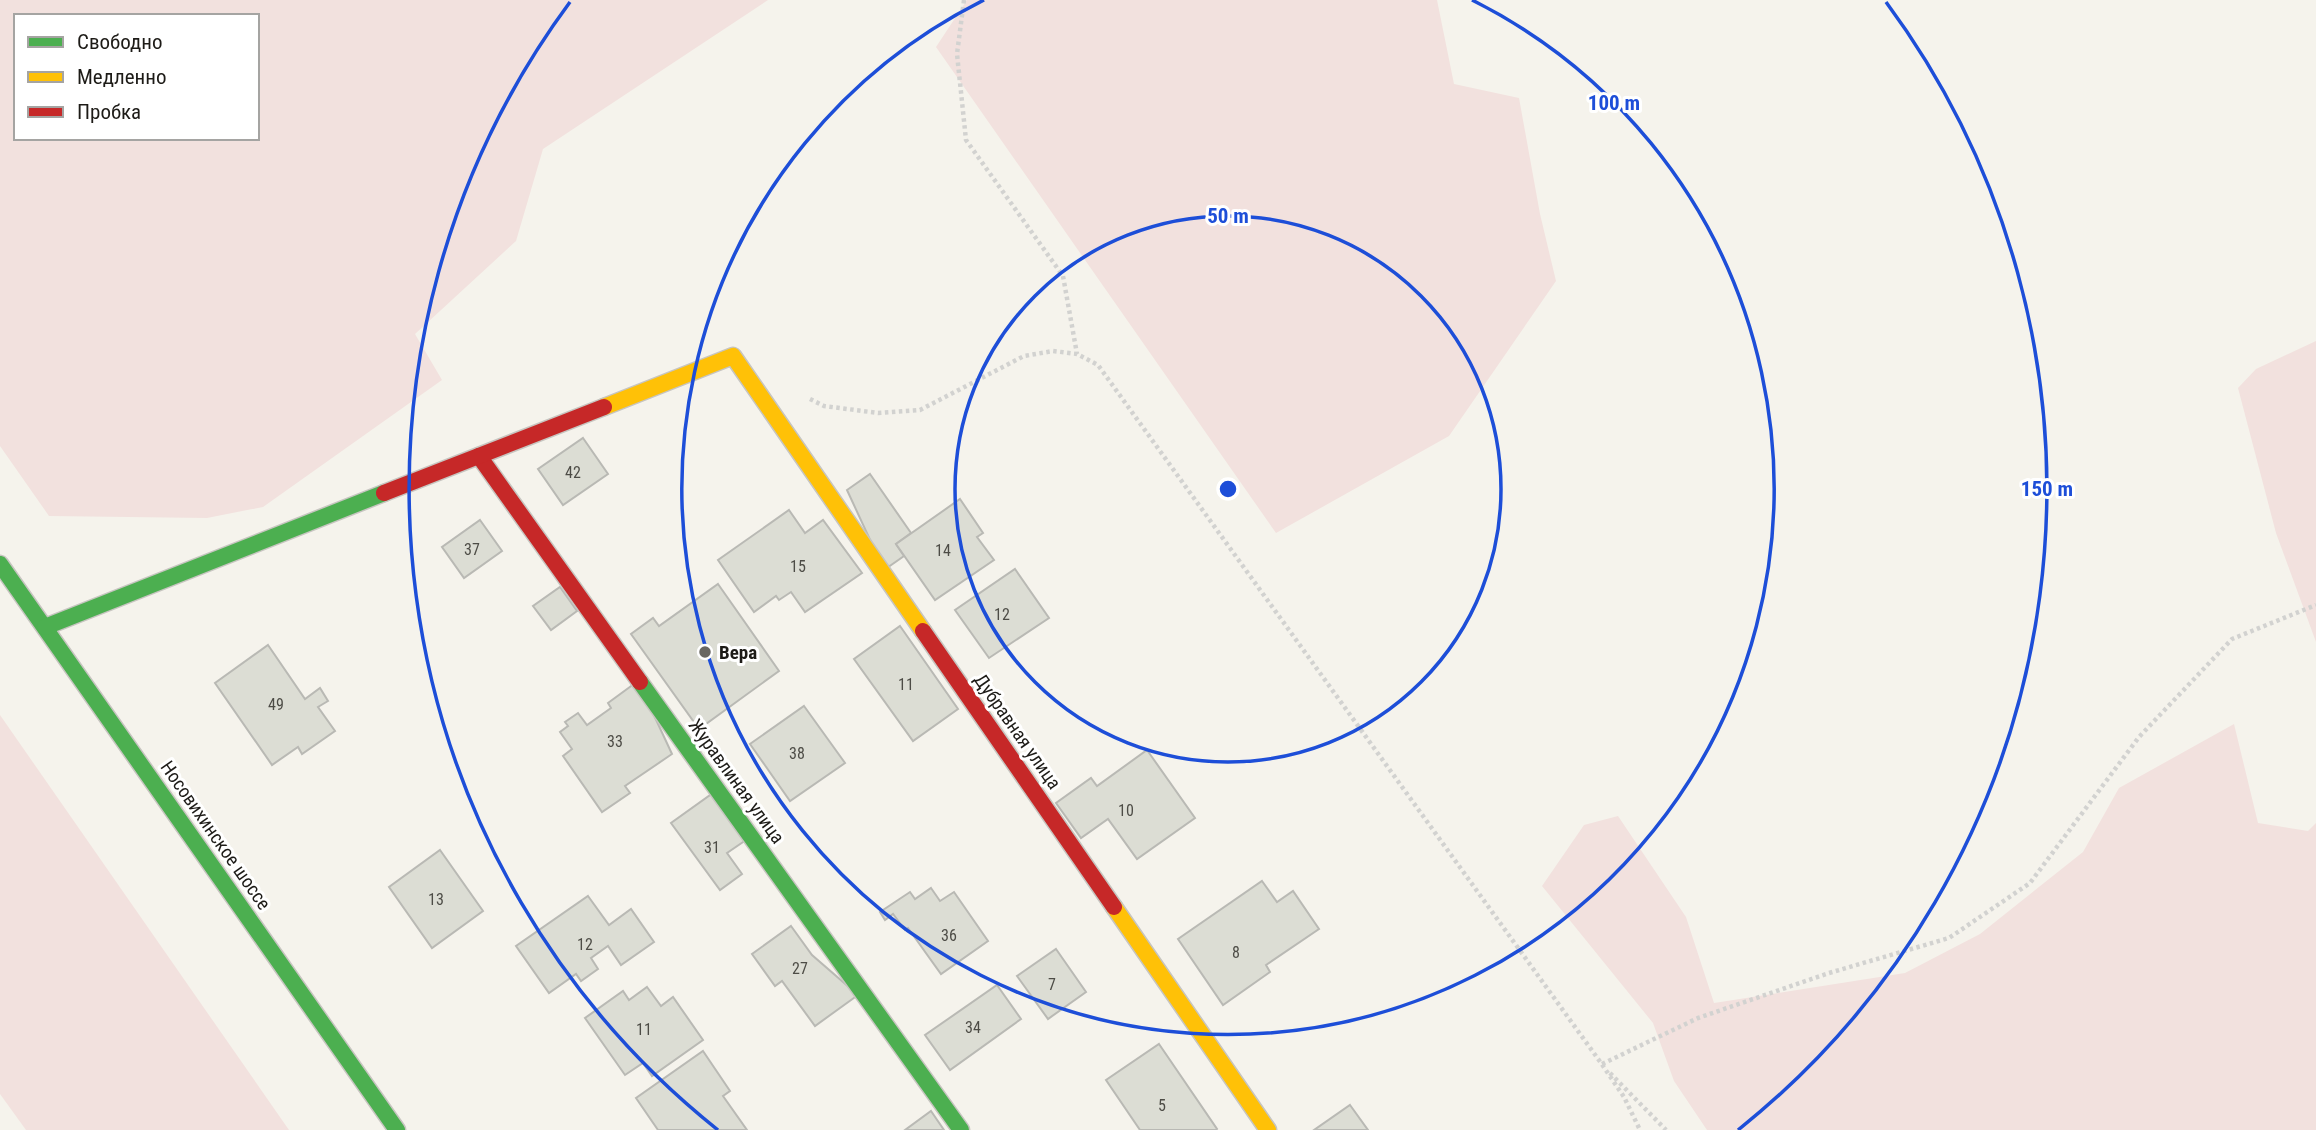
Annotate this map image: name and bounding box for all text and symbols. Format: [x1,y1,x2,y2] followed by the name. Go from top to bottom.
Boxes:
[14,14,259,140] legend
[77,30,163,54] text: Свободно
[77,65,166,89] text: Медленно
[1588,91,1640,115] text: 100 m
[77,100,141,124] text: Пробка
[1207,204,1249,228] text: 50 m
[565,463,581,482] house number: 42
[1216,477,1240,501] centre of rings
[2021,477,2073,501] text: 150 m
[464,540,480,559] house number: 37
[935,541,951,560] house number: 14
[790,557,806,576] house number: 15
[994,605,1010,624] house number: 12
[719,641,757,664] place label: Вера
[697,644,713,660] marker: Вера
[969,669,1066,794] street label: Дубравная улица
[898,675,914,694] house number: 11
[268,695,284,714] house number: 49
[684,715,789,848] street label: Журавлиная улица
[607,732,623,751] house number: 33
[789,744,805,763] house number: 38
[156,756,276,914] street label: Носовихинское шоссе
[1118,801,1134,820] house number: 10
[704,838,720,857] house number: 31
[428,890,444,909] house number: 13
[941,926,957,945] house number: 36
[577,935,593,954] house number: 12
[1232,943,1240,962] house number: 8
[792,959,808,978] house number: 27
[1048,975,1056,994] house number: 7
[965,1018,981,1037] house number: 34
[636,1020,652,1039] house number: 11
[1158,1096,1166,1115] house number: 5

